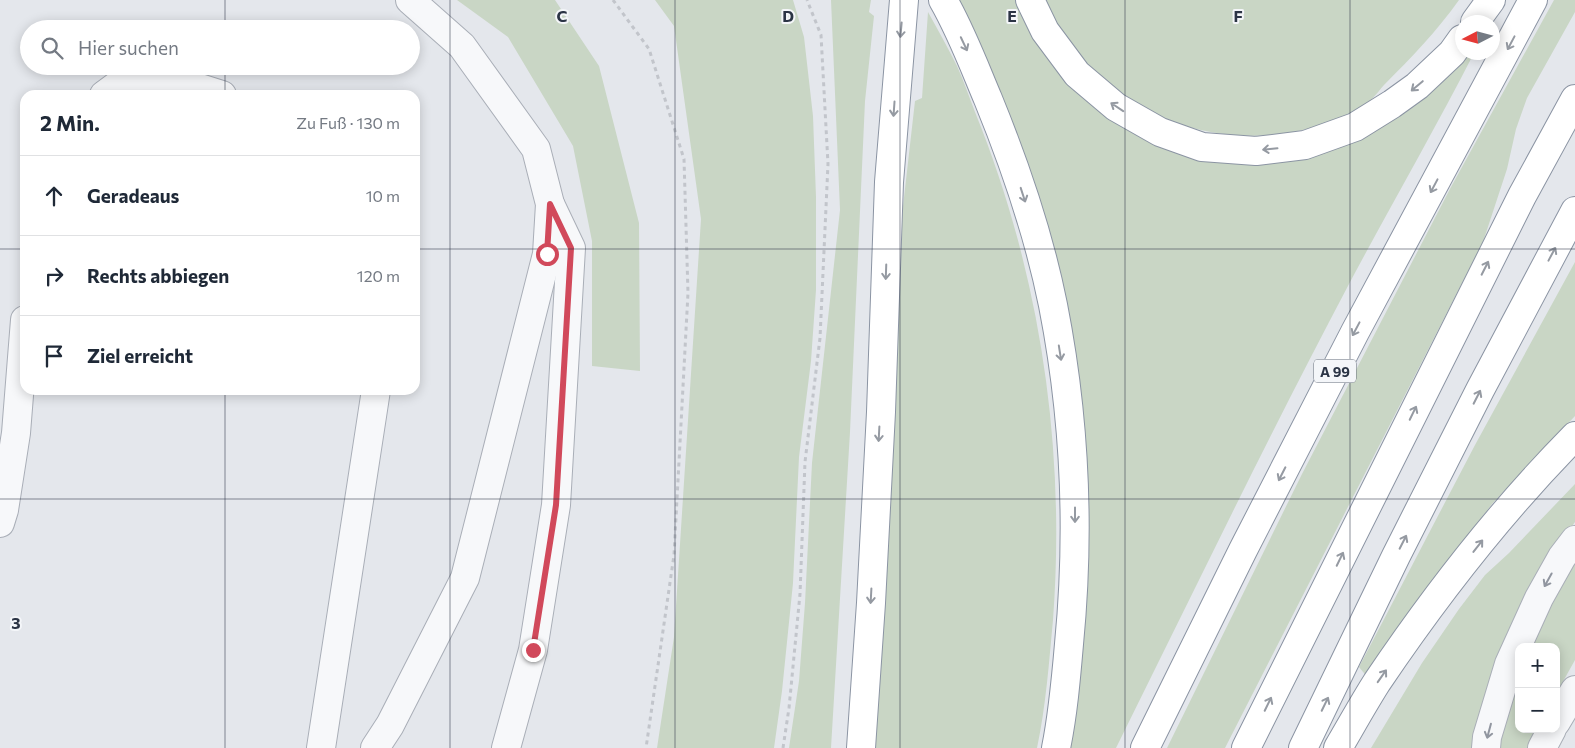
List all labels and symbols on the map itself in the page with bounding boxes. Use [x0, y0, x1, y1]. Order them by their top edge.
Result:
text: C [557, 6, 568, 25]
text: D [782, 6, 794, 25]
text: E [1007, 6, 1017, 25]
text: F [1233, 6, 1243, 25]
north arrow [1455, 15, 1500, 60]
one-way arrow [896, 22, 905, 38]
one-way arrow [1506, 35, 1515, 50]
one-way arrow [960, 36, 969, 51]
one-way arrow [1410, 80, 1423, 91]
one-way arrow [890, 101, 899, 117]
one-way arrow [1110, 102, 1124, 112]
one-way arrow [1262, 144, 1278, 154]
one-way arrow [1429, 179, 1439, 194]
one-way arrow [1019, 187, 1028, 202]
route start [536, 243, 559, 266]
one-way arrow [1547, 246, 1557, 261]
one-way arrow [1481, 261, 1490, 276]
one-way arrow [881, 263, 891, 279]
one-way arrow [1351, 321, 1360, 336]
one-way arrow [1056, 345, 1066, 361]
road number: A 99 [1314, 360, 1356, 382]
one-way arrow [1473, 390, 1482, 405]
one-way arrow [1408, 406, 1418, 421]
one-way arrow [875, 426, 884, 442]
one-way arrow [1277, 466, 1286, 481]
one-way arrow [1070, 506, 1080, 523]
one-way arrow [1398, 535, 1408, 550]
one-way arrow [1473, 540, 1484, 553]
one-way arrow [1336, 552, 1345, 567]
one-way arrow [1543, 573, 1553, 587]
one-way arrow [867, 588, 876, 604]
text: 3 [11, 613, 21, 632]
route end [522, 639, 545, 662]
one-way arrow [1377, 670, 1387, 684]
one-way arrow [1263, 697, 1273, 712]
one-way arrow [1321, 697, 1330, 712]
one-way arrow [1484, 723, 1494, 739]

